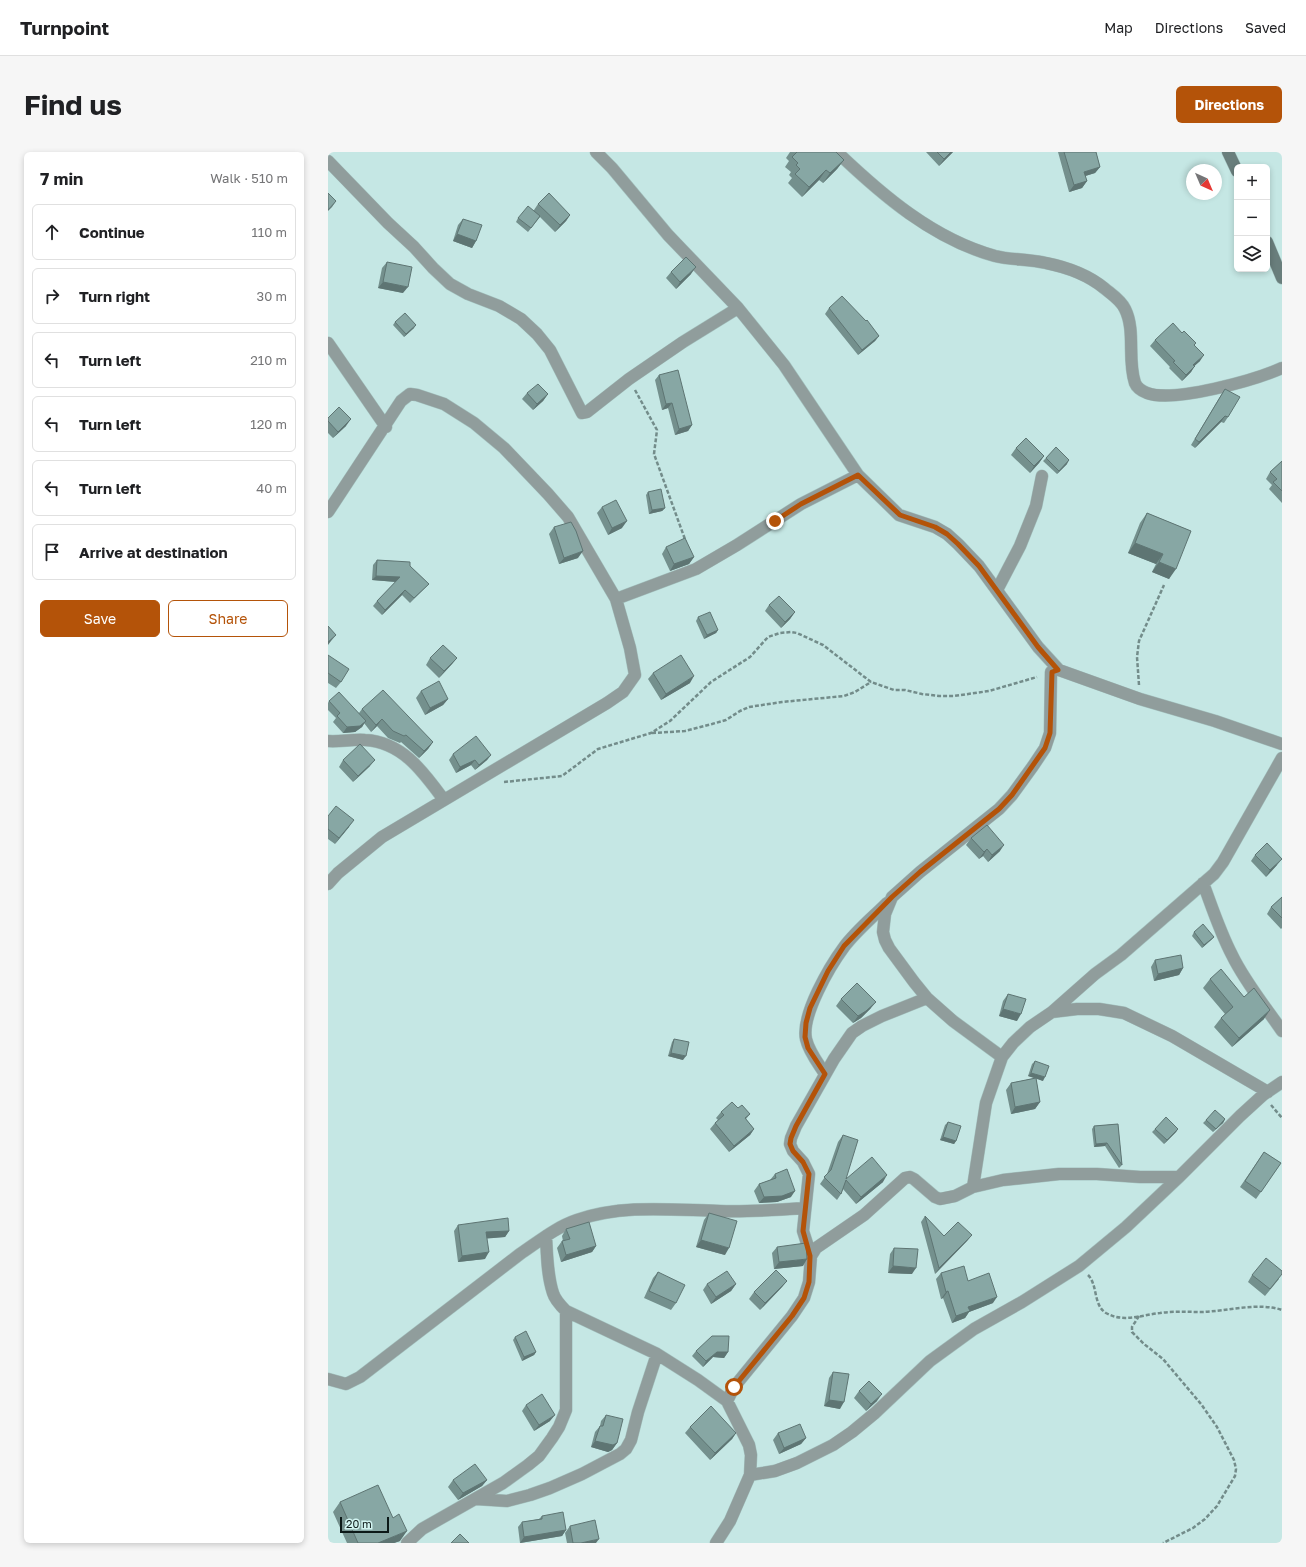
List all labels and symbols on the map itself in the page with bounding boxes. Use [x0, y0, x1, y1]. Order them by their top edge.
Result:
north arrow [1186, 164, 1222, 200]
route end [766, 512, 784, 530]
route start [725, 1378, 743, 1396]
scale bar [340, 1515, 389, 1534]

